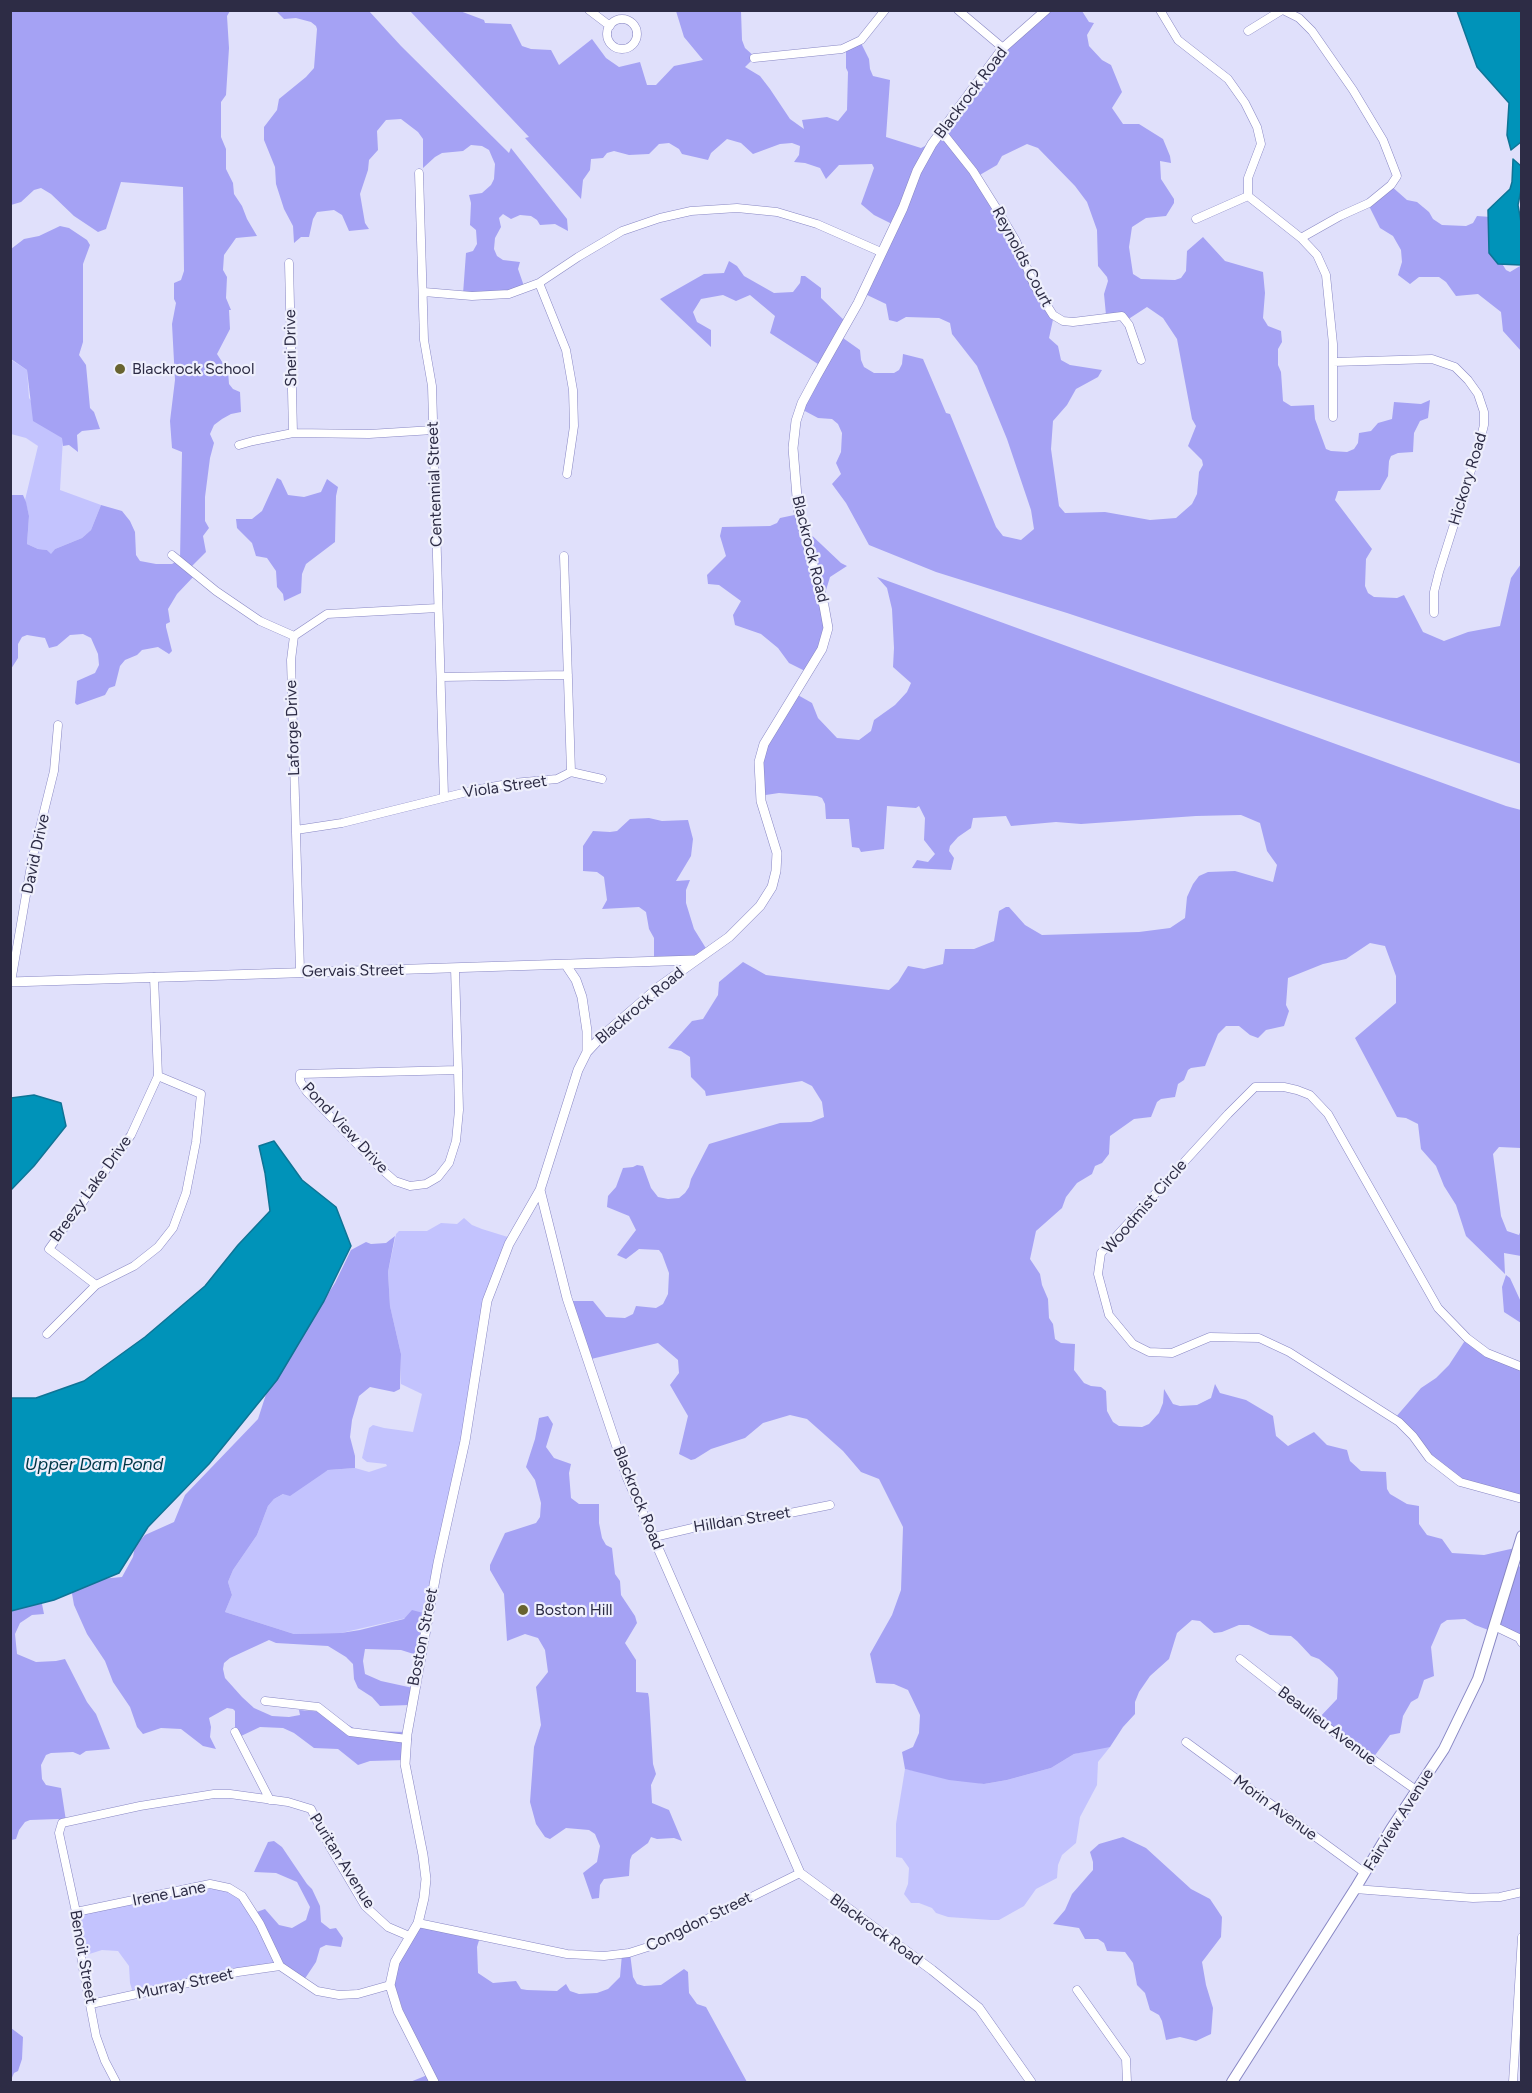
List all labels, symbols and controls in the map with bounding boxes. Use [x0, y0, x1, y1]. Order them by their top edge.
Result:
street label: Blackrock Road [930, 43, 1012, 143]
street label: Reynolds Court [988, 204, 1056, 310]
street label: Sheri Drive [281, 309, 301, 387]
place label: Blackrock School [132, 359, 254, 379]
marker: Blackrock School [113, 362, 127, 376]
street label: Centennial Street [423, 421, 447, 547]
street label: Hickory Road [1445, 430, 1491, 528]
street label: Blackrock Road [787, 493, 833, 605]
street label: Laforge Drive [282, 680, 304, 776]
street label: Viola Street [462, 772, 548, 802]
street label: David Drive [18, 812, 54, 896]
street label: Gervais Street [302, 961, 404, 981]
street label: Blackrock Road [592, 963, 688, 1049]
street label: Pond View Drive [298, 1079, 392, 1177]
street label: Breezy Lake Drive [46, 1132, 136, 1246]
street label: Woodmist Circle [1099, 1156, 1191, 1258]
street label: Blackrock Road [609, 1444, 667, 1552]
water label: Upper Dam Pond [25, 1454, 163, 1476]
street label: Hilldan Street [692, 1503, 792, 1537]
street label: Boston Street [404, 1586, 442, 1688]
place label: Boston Hill [535, 1600, 612, 1620]
marker: Boston Hill [516, 1603, 530, 1617]
street label: Beaulieu Avenue [1274, 1683, 1380, 1769]
street label: Fairview Avenue [1360, 1765, 1438, 1875]
street label: Morin Avenue [1229, 1771, 1321, 1845]
street label: Puritan Avenue [305, 1810, 379, 1912]
street label: Irene Lane [131, 1877, 207, 1911]
street label: Congdon Street [643, 1888, 755, 1956]
street label: Blackrock Road [826, 1890, 926, 1970]
street label: Benoit Street [65, 1908, 101, 2006]
street label: Murray Street [135, 1964, 235, 2004]

